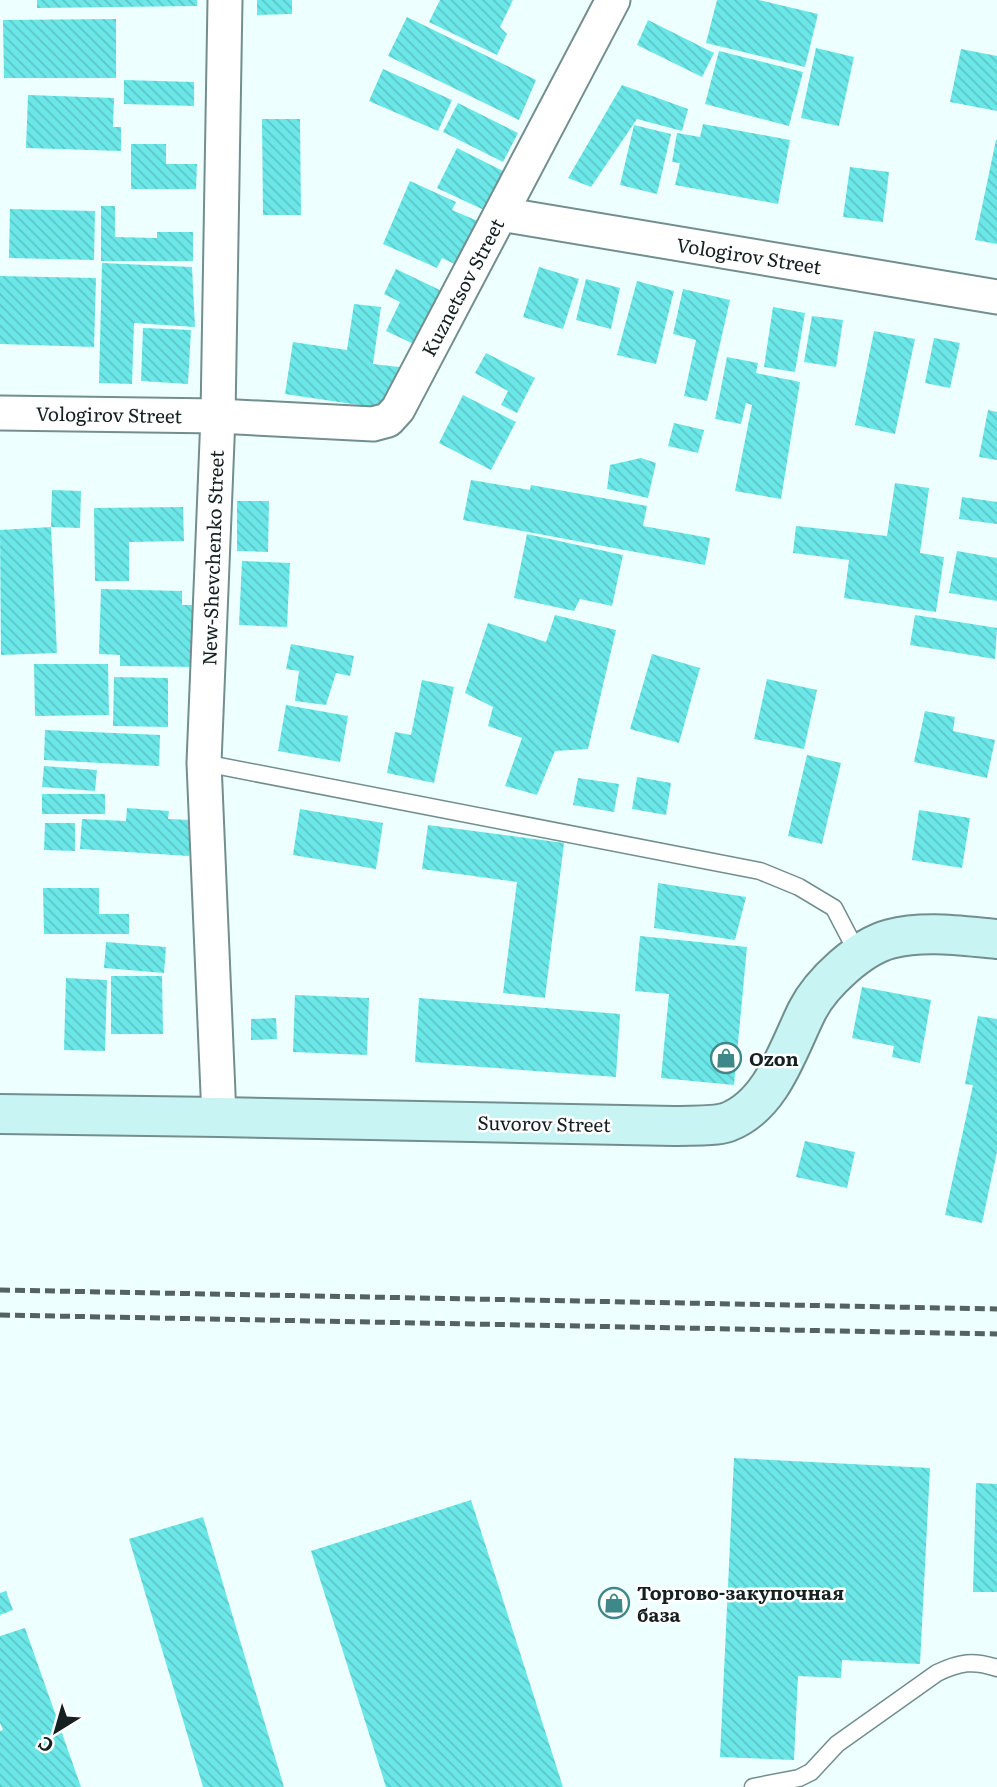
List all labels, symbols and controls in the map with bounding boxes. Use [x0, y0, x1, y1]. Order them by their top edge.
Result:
street label: Kuznetsov Street [414, 213, 510, 361]
street label: Vologirov Street [675, 230, 824, 280]
street label: Vologirov Street [36, 399, 183, 429]
street label: New-Shevchenko Street [194, 449, 230, 666]
shop icon: Ozon [709, 1041, 743, 1075]
place label: Ozon [749, 1044, 799, 1072]
street label: Suvorov Street [477, 1108, 611, 1138]
place label: Торгово-закупочная база [637, 1578, 844, 1628]
shop icon: Торгово-закупочная база [597, 1586, 631, 1620]
north arrow [21, 1696, 91, 1766]
text: С [31, 1730, 59, 1761]

